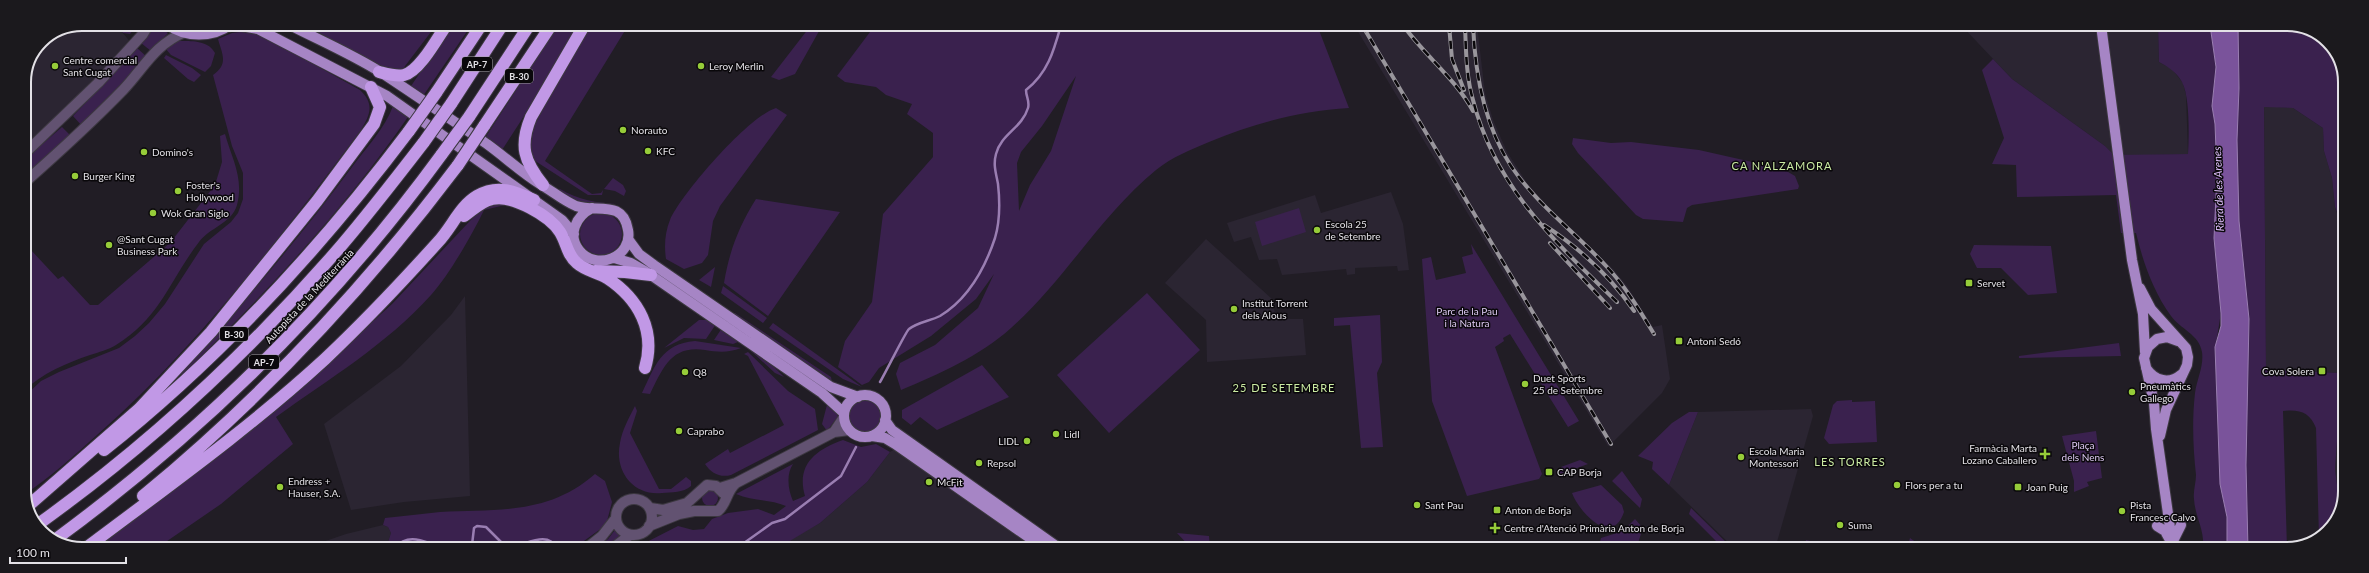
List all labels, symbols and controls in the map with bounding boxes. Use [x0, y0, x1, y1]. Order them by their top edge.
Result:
place label: Centre comercial Sant Cugat [63, 54, 137, 78]
road number: AP-7 [462, 57, 492, 71]
place label: Leroy Merlin [709, 60, 764, 72]
marker: Centre comercial Sant Cugat [50, 61, 60, 71]
marker: Leroy Merlin [696, 61, 706, 71]
road number: B-30 [505, 69, 533, 83]
place label: Norauto [631, 124, 668, 136]
marker: Norauto [618, 125, 628, 135]
place label: KFC [656, 145, 675, 157]
place label: Domino's [152, 146, 193, 158]
marker: KFC [643, 146, 653, 156]
water label: Riera de les Arenes [2210, 146, 2226, 232]
marker: Domino's [139, 147, 149, 157]
district label: CA N'ALZAMORA [1732, 159, 1832, 172]
place label: Burger King [83, 170, 135, 182]
marker: Burger King [70, 171, 80, 181]
place label: Foster's Hollywood [186, 179, 234, 203]
marker: Foster's Hollywood [173, 186, 183, 196]
place label: Wok Gran Siglo [161, 207, 229, 219]
marker: Wok Gran Siglo [148, 208, 158, 218]
place label: Escola 25 de Setembre [1325, 218, 1380, 242]
marker: Escola 25 de Setembre [1312, 225, 1322, 235]
place label: @Sant Cugat Business Park [117, 233, 178, 257]
marker: @Sant Cugat Business Park [104, 240, 114, 250]
street label: Autopista de la Mediterrània [262, 246, 356, 346]
place label: Servet [1977, 277, 2006, 289]
marker: Servet [1964, 278, 1974, 288]
place label: Institut Torrent dels Alous [1242, 297, 1308, 321]
marker: Institut Torrent dels Alous [1229, 304, 1239, 314]
park label: Parc de la Pau i la Natura [1436, 305, 1498, 329]
road number: B-30 [220, 327, 248, 341]
place label: Antoni Sedó [1687, 335, 1741, 347]
marker: Antoni Sedó [1674, 336, 1684, 346]
road number: AP-7 [249, 355, 279, 369]
place label: Cova Solera [2262, 365, 2314, 377]
place label: Q8 [693, 366, 707, 378]
marker: Cova Solera [2317, 366, 2327, 376]
marker: Q8 [680, 367, 690, 377]
place label: Duet Sports 25 de Setembre [1533, 372, 1603, 396]
marker: Duet Sports 25 de Setembre [1520, 379, 1530, 389]
place label: Pneumàtics Gallego [2140, 380, 2191, 404]
district label: 25 DE SETEMBRE [1233, 381, 1335, 394]
marker: Pneumàtics Gallego [2127, 387, 2137, 397]
place label: Caprabo [687, 425, 724, 437]
marker: Caprabo [674, 426, 684, 436]
place label: Lidl [1064, 428, 1080, 440]
marker: Lidl [1051, 429, 1061, 439]
place label: LIDL [998, 435, 1019, 447]
marker: LIDL [1022, 436, 1032, 446]
park label: Plaça dels Nens [2062, 439, 2104, 463]
place label: Farmàcia Marta Lozano Caballero [1962, 442, 2037, 466]
place label: Escola Maria Montessori [1749, 445, 1804, 469]
marker: Farmàcia Marta Lozano Caballero [2040, 449, 2050, 459]
marker: Escola Maria Montessori [1736, 452, 1746, 462]
district label: LES TORRES [1814, 455, 1886, 468]
place label: Repsol [987, 457, 1016, 469]
marker: Repsol [974, 458, 984, 468]
place label: CAP Borja [1557, 466, 1602, 478]
marker: CAP Borja [1544, 467, 1554, 477]
place label: Endress + Hauser, S.A. [288, 475, 341, 499]
place label: McFit [937, 476, 963, 488]
marker: McFit [924, 477, 934, 487]
place label: Flors per a tu [1905, 479, 1963, 491]
marker: Flors per a tu [1892, 480, 1902, 490]
place label: Joan Puig [2026, 481, 2068, 493]
marker: Endress + Hauser, S.A. [275, 482, 285, 492]
marker: Joan Puig [2013, 482, 2023, 492]
place label: Sant Pau [1425, 499, 1463, 511]
place label: Pista Francesc Calvo [2130, 499, 2196, 523]
marker: Sant Pau [1412, 500, 1422, 510]
place label: Anton de Borja [1505, 504, 1571, 516]
marker: Anton de Borja [1492, 505, 1502, 515]
marker: Pista Francesc Calvo [2117, 506, 2127, 516]
place label: Suma [1848, 519, 1872, 531]
marker: Suma [1835, 520, 1845, 530]
marker: Centre d'Atenció Primària Anton de Borja [1489, 522, 1501, 534]
place label: Centre d'Atenció Primària Anton de Borja [1504, 522, 1684, 534]
scale bar [10, 539, 126, 565]
text: 100 m [16, 545, 50, 560]

